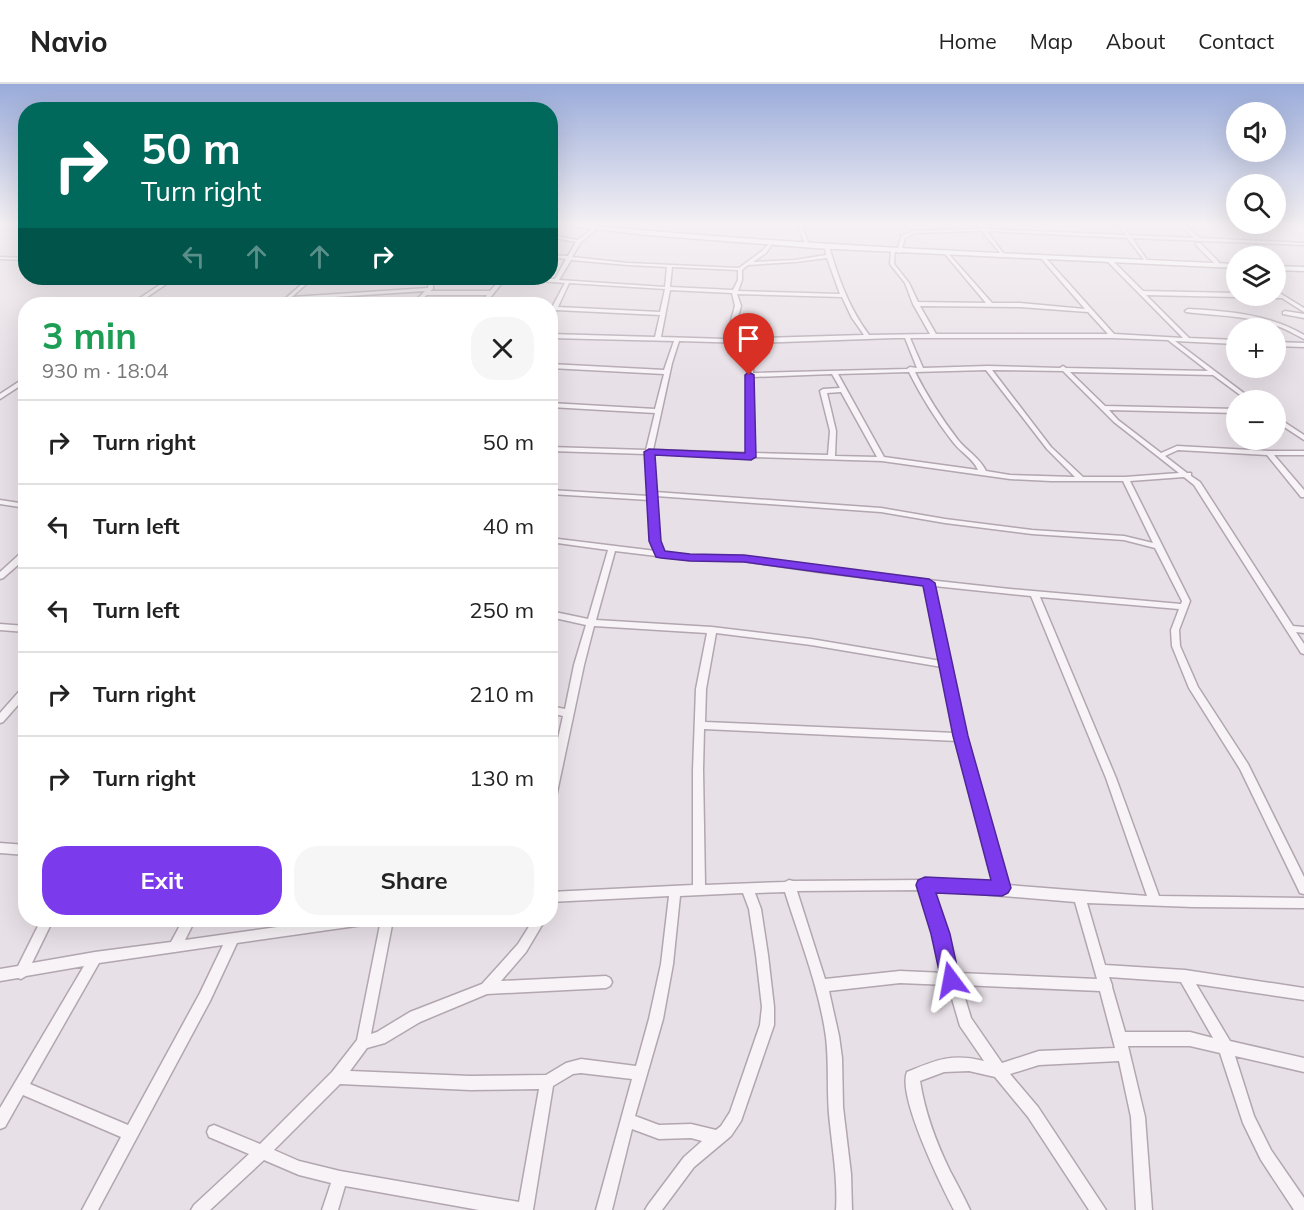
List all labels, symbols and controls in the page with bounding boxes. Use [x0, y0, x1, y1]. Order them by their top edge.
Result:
text: Navio [30, 24, 107, 59]
text: Home [939, 28, 997, 54]
text: Map [1030, 28, 1073, 54]
text: About [1106, 28, 1165, 54]
text: Contact [1198, 28, 1274, 54]
map controls [1226, 102, 1286, 450]
button: sound [1226, 102, 1286, 162]
text: 50 m [141, 122, 241, 175]
icon: right [42, 126, 120, 204]
text: Turn right [141, 174, 261, 208]
button: search [1226, 174, 1286, 234]
icon: left [177, 240, 210, 273]
icon: ahead [240, 240, 273, 273]
icon: ahead [303, 240, 336, 273]
icon: right [366, 240, 399, 273]
button: layers [1226, 246, 1286, 306]
text: 3 min [42, 313, 137, 358]
pin [723, 313, 774, 375]
button: close [471, 317, 534, 380]
button: + [1226, 318, 1286, 378]
icon: arrive [732, 322, 765, 355]
text: 930 m · 18:04 [42, 358, 168, 383]
button: − [1226, 390, 1286, 450]
icon: right [42, 426, 75, 459]
text: Turn right [93, 428, 196, 456]
text: 50 m [483, 428, 534, 456]
icon: left [42, 510, 75, 543]
text: Turn left [93, 512, 180, 540]
text: 40 m [483, 512, 534, 540]
icon: left [42, 594, 75, 627]
text: Turn left [93, 596, 180, 624]
text: 250 m [469, 596, 534, 624]
icon: right [42, 678, 75, 711]
text: Turn right [93, 680, 196, 708]
text: 210 m [469, 680, 534, 708]
icon: right [42, 762, 75, 795]
text: Turn right [93, 764, 196, 792]
text: 130 m [469, 764, 534, 792]
button: Exit [42, 846, 282, 915]
button: Share [294, 846, 534, 915]
position arrow [919, 948, 983, 1012]

